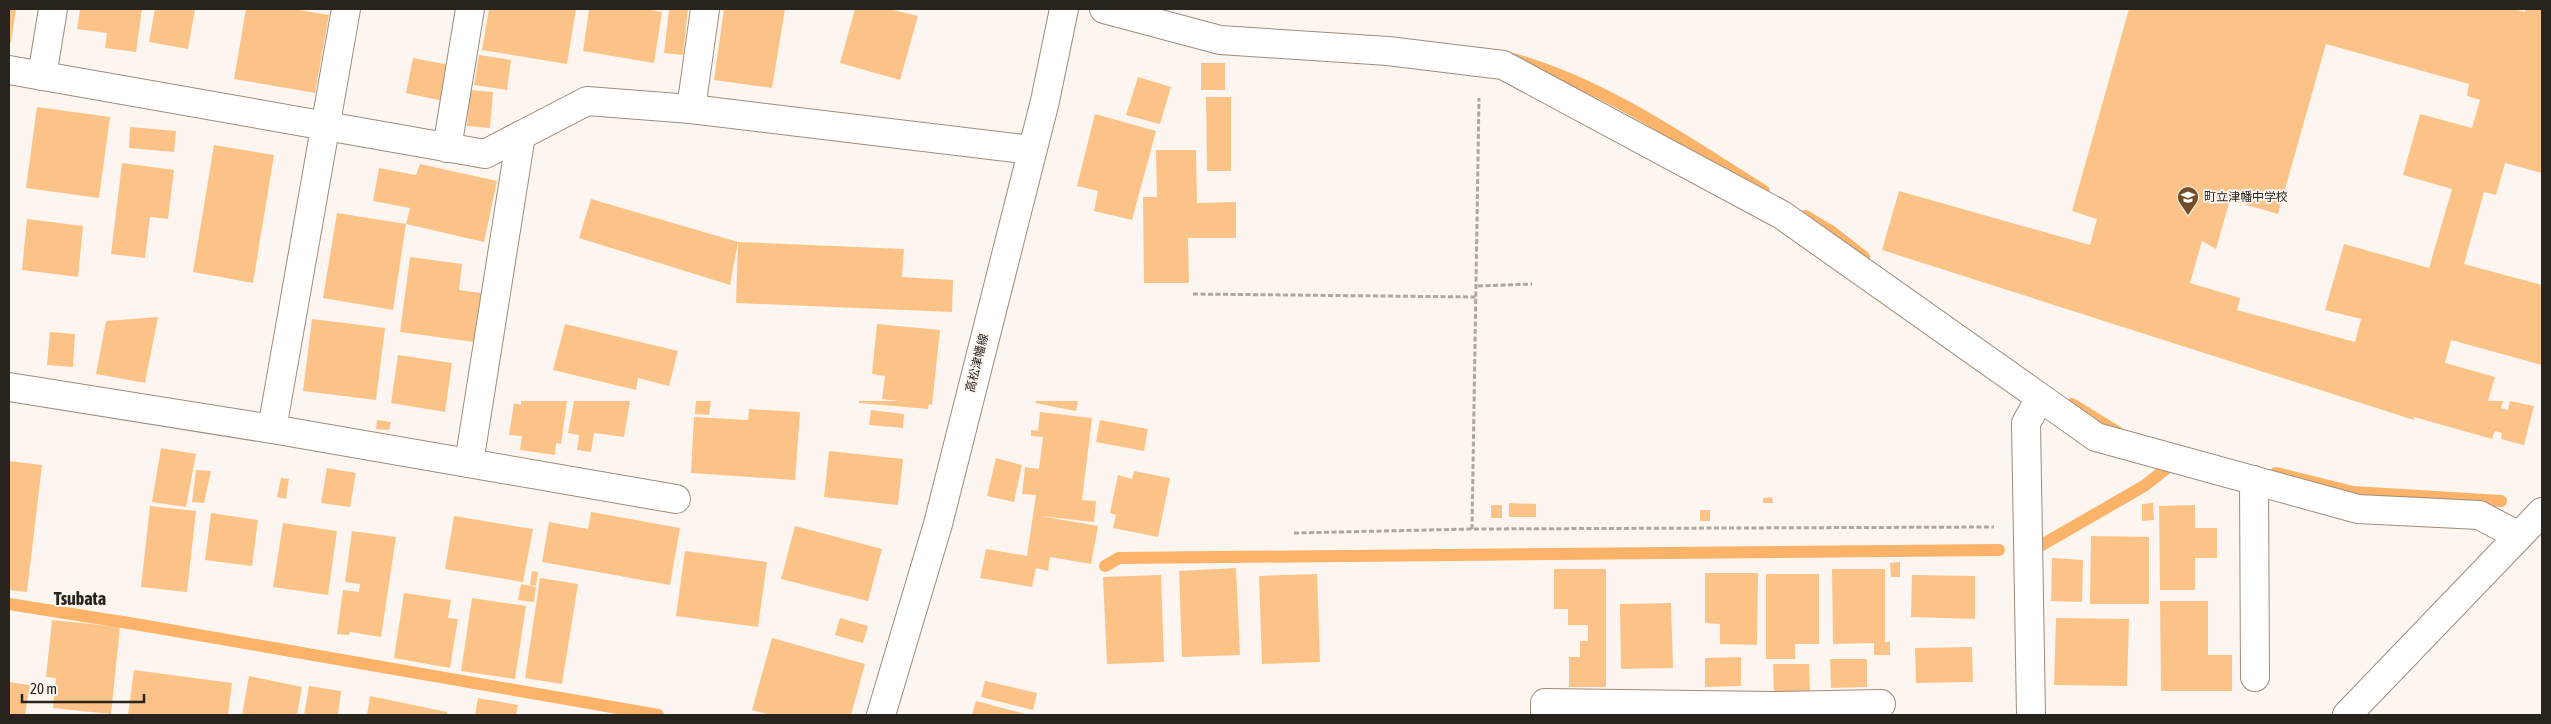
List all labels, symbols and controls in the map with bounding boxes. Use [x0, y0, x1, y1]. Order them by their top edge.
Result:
school or university icon: 町立津幡中学校 [2176, 185, 2200, 216]
place label: 町立津幡中学校 [2204, 190, 2288, 204]
street label: 高松津幡線 [963, 332, 991, 394]
district label: Tsubata [54, 588, 106, 609]
scale bar [22, 672, 145, 704]
text: 20 m [30, 680, 57, 697]

